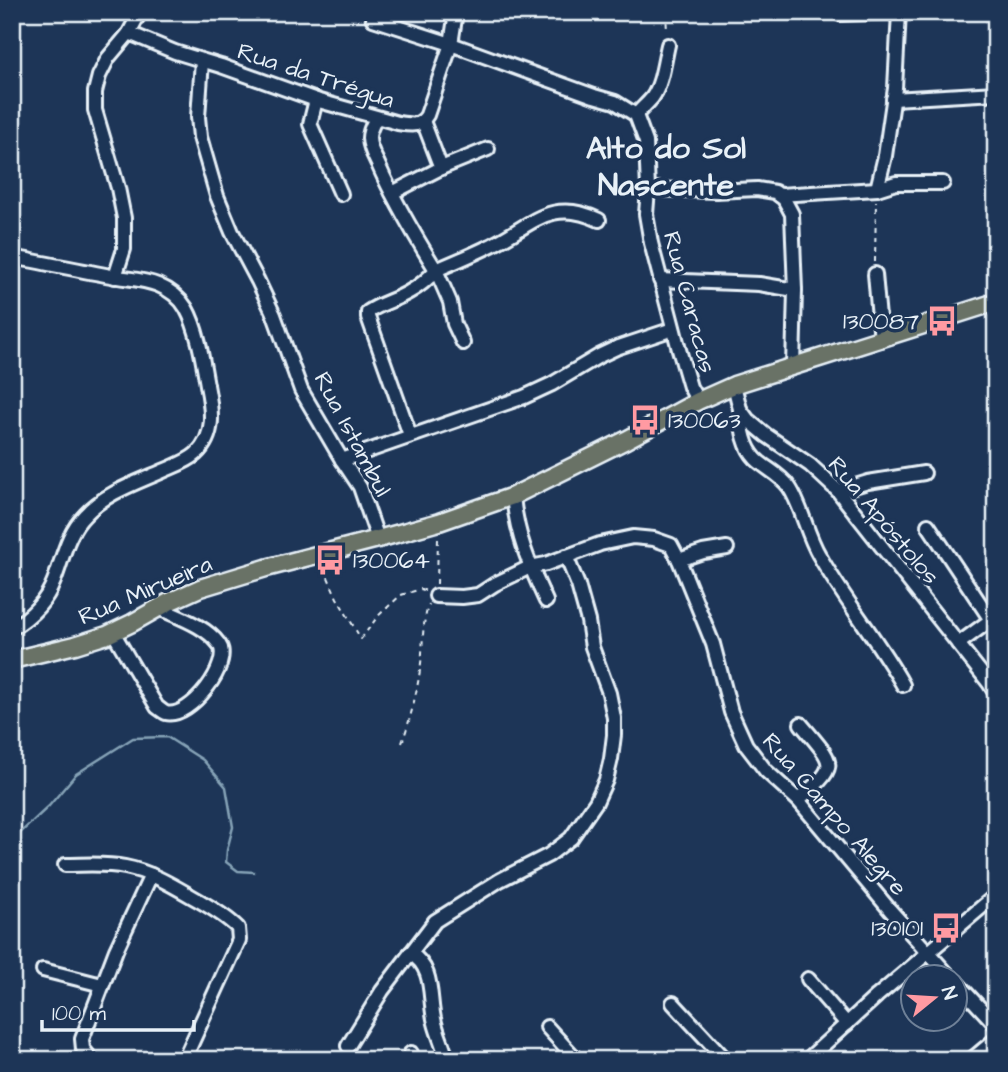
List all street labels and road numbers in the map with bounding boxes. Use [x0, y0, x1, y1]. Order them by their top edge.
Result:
street label: Rua da Trégua [233, 35, 399, 118]
street label: Rua Caracas [654, 228, 724, 377]
street label: Rua Istambul [305, 366, 399, 503]
street label: Rua Apóstolos [819, 449, 947, 592]
street label: Rua Mirueira [73, 548, 217, 634]
street label: Rua Campo Alegre [753, 726, 915, 904]

